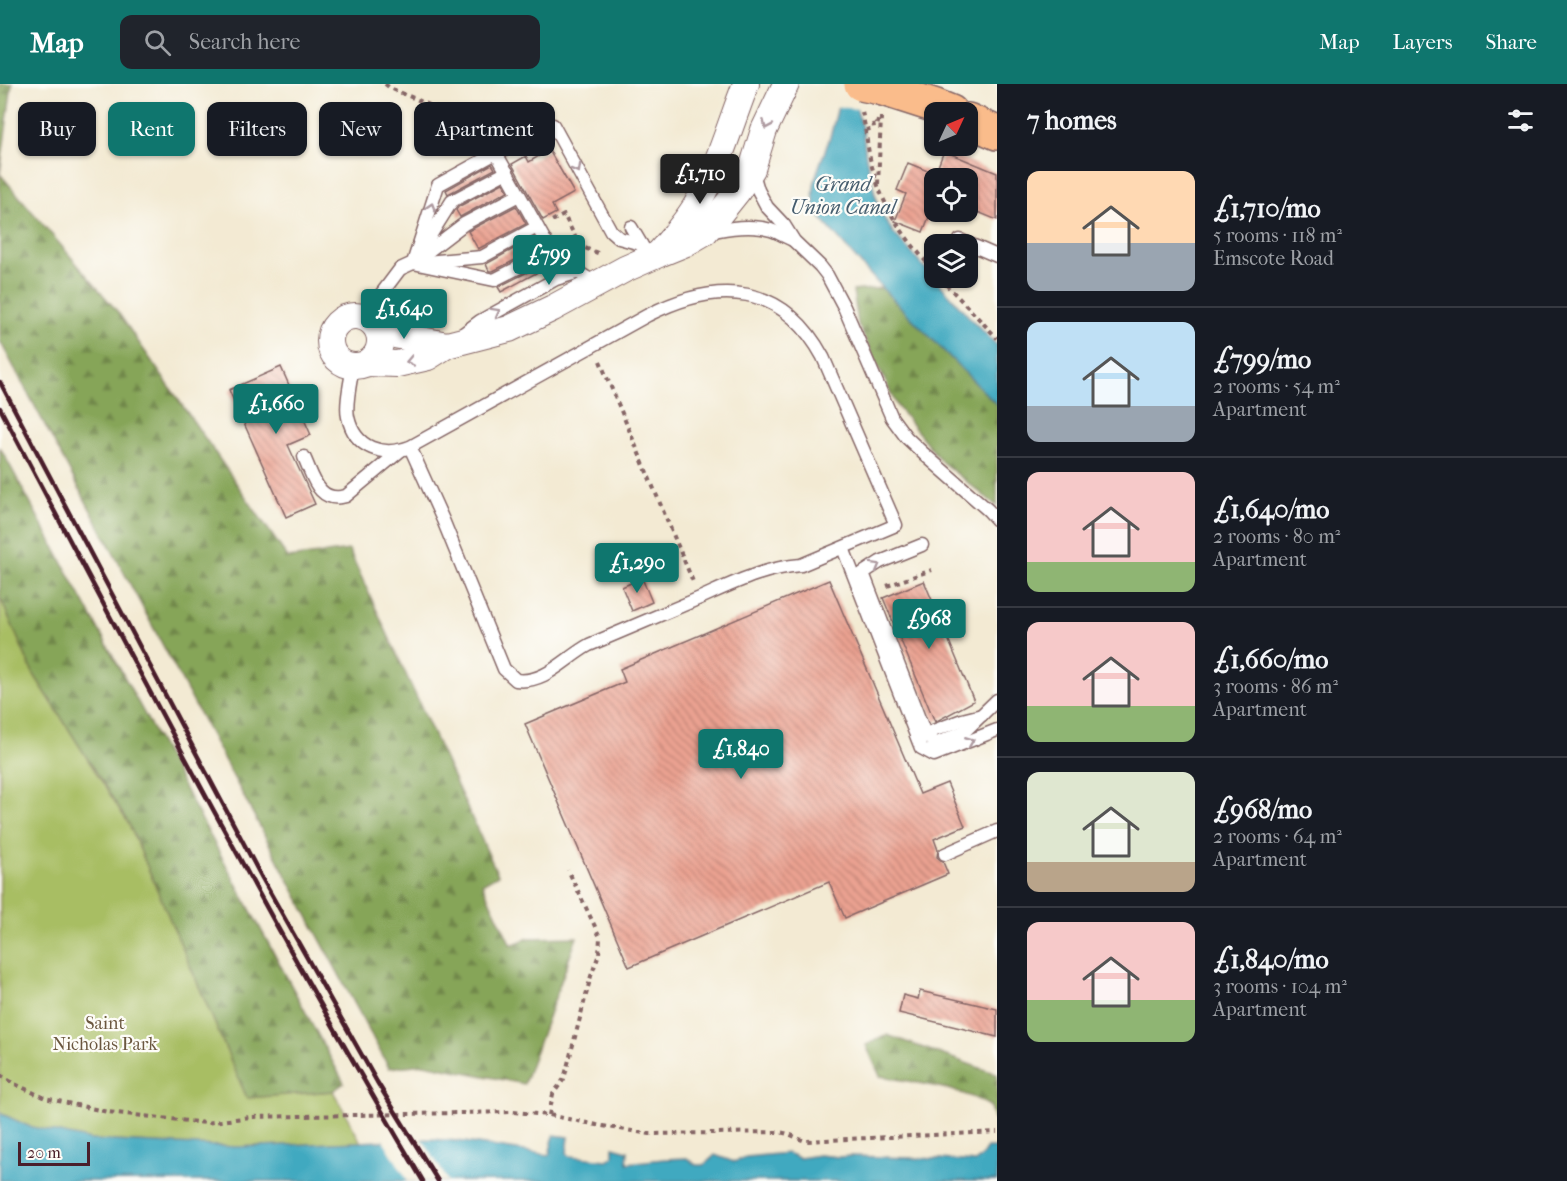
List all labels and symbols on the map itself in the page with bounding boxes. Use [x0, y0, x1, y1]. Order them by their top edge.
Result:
north arrow [924, 102, 978, 156]
one-way arrow [762, 119, 774, 130]
pin: £1,710 [651, 154, 749, 205]
one-way arrow [570, 163, 581, 173]
water label: Grand Union Canal [790, 173, 898, 219]
one-way arrow [423, 202, 436, 213]
pin: £799 [513, 235, 585, 286]
pin: £1,640 [355, 289, 453, 340]
one-way arrow [489, 308, 500, 320]
one-way arrow [405, 354, 415, 367]
pin: £1,660 [227, 384, 325, 435]
pin: £1,290 [588, 543, 686, 594]
one-way arrow [870, 561, 880, 573]
pin: £968 [893, 599, 965, 650]
pin: £1,840 [692, 729, 790, 780]
one-way arrow [964, 736, 975, 748]
park label: Saint Nicholas Park [52, 1013, 158, 1055]
scale bar [18, 1139, 90, 1166]

